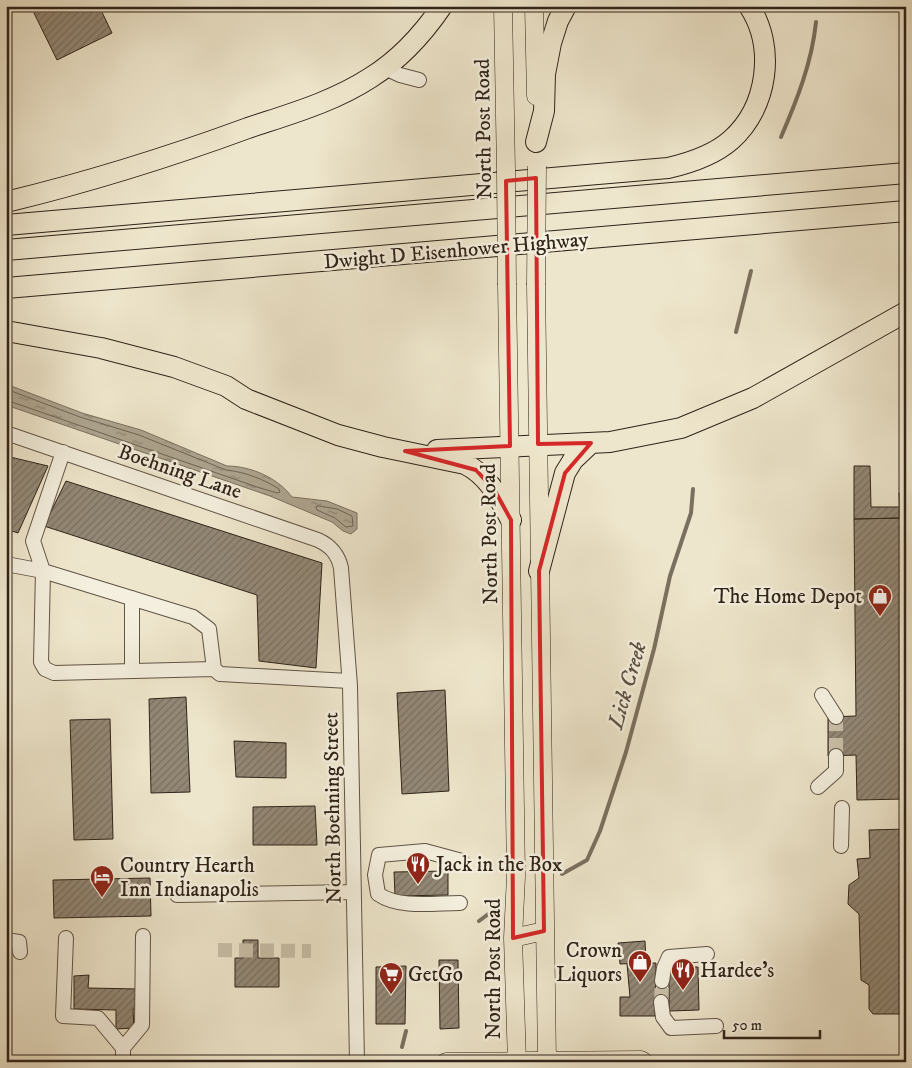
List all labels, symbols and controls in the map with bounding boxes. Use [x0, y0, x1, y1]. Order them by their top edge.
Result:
street label: North Post Road [470, 58, 498, 200]
street label: Dwight D Eisenhower Highway [323, 226, 591, 276]
street label: Boehning Lane [114, 439, 245, 505]
street label: North Post Road [476, 463, 504, 605]
shop icon: The Home Depot [867, 583, 893, 617]
place label: The Home Depot [714, 584, 862, 610]
water label: Lick Creek [602, 638, 653, 734]
street label: North Boehning Street [318, 712, 348, 904]
restaurant icon: Jack in the Box [405, 851, 431, 885]
place label: Jack in the Box [434, 852, 562, 878]
place label: Country Hearth Inn Indianapolis [120, 853, 259, 903]
hotel icon: Country Hearth Inn Indianapolis [89, 864, 115, 898]
street label: North Post Road [481, 898, 507, 1039]
place label: Crown Liquors [556, 938, 622, 988]
shop icon: Crown Liquors [627, 949, 653, 983]
restaurant icon: Hardee's [670, 957, 696, 991]
place label: Hardee's [700, 958, 774, 984]
supermarket icon: GetGo [378, 961, 404, 995]
place label: GetGo [408, 962, 463, 988]
scale bar [724, 1008, 821, 1040]
text: 50 m [732, 1016, 762, 1035]

